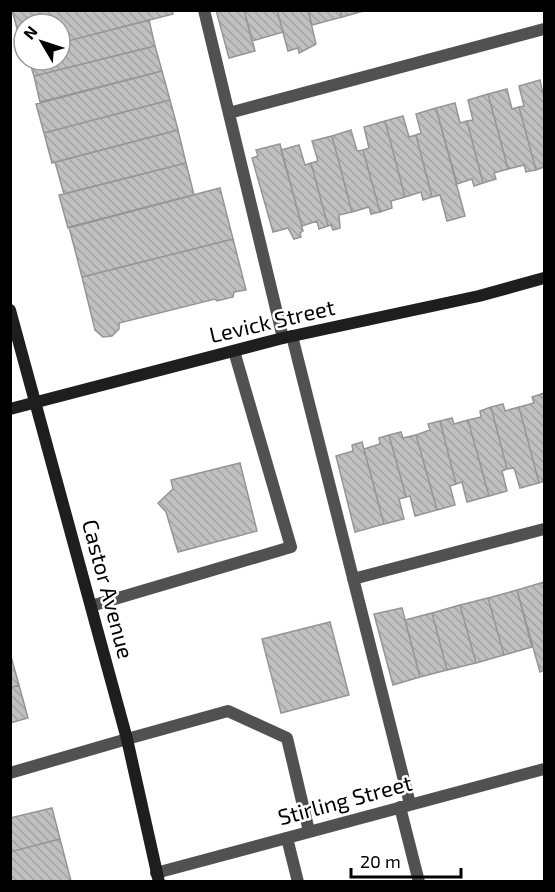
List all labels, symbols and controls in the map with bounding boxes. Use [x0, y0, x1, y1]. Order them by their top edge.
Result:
north arrow [12, 12, 72, 72]
text: N [19, 22, 41, 43]
street label: Levick Street [207, 293, 337, 347]
street label: Castor Avenue [78, 516, 140, 661]
street label: Stirling Street [275, 769, 415, 829]
scale bar [351, 841, 460, 879]
text: 20 m [360, 850, 401, 872]

